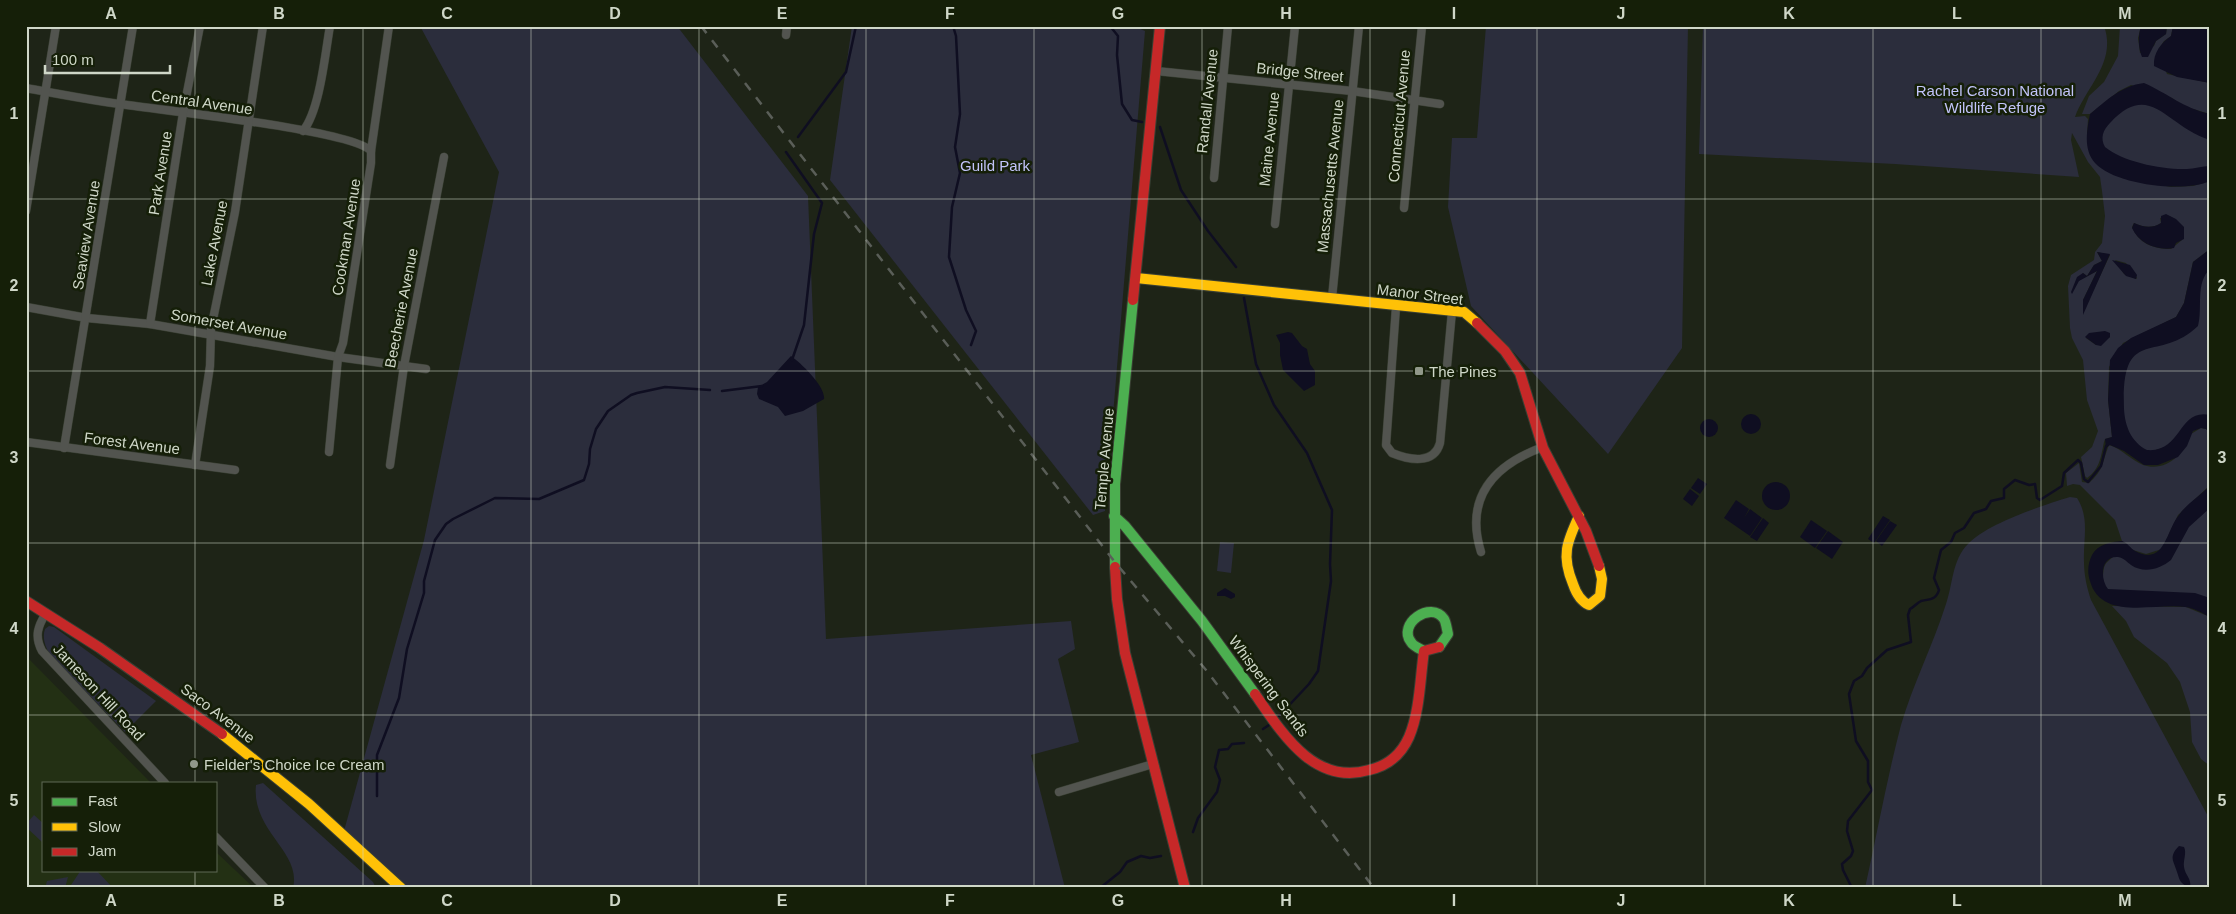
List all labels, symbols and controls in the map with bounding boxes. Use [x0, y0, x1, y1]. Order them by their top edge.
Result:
text: A [105, 5, 117, 22]
text: B [273, 5, 285, 22]
text: C [441, 5, 453, 22]
text: D [609, 5, 621, 22]
text: E [777, 5, 788, 22]
text: F [945, 5, 955, 22]
text: G [1112, 5, 1124, 22]
text: H [1280, 5, 1292, 22]
text: I [1452, 5, 1456, 22]
text: J [1617, 5, 1625, 22]
text: K [1783, 5, 1795, 22]
text: L [1952, 5, 1962, 22]
text: M [2118, 5, 2132, 22]
scale bar [45, 42, 170, 74]
street label: Randall Avenue [1193, 48, 1221, 154]
street label: Connecticut Avenue [1385, 49, 1413, 183]
text: 100 m [52, 51, 94, 68]
street label: Bridge Street [1256, 59, 1345, 85]
park label: Rachel Carson National Wildlife Refuge [1916, 82, 2074, 116]
street label: Central Avenue [150, 86, 254, 118]
street label: Maine Avenue [1256, 91, 1282, 187]
street label: Massachusetts Avenue [1313, 99, 1347, 253]
text: 1 [10, 105, 19, 122]
text: 1 [2218, 105, 2227, 122]
street label: Park Avenue [145, 130, 175, 216]
park label: Guild Park [960, 157, 1031, 174]
street label: Cookman Avenue [328, 177, 364, 297]
street label: Seaview Avenue [69, 179, 103, 291]
street label: Lake Avenue [197, 199, 231, 287]
street label: Beecherie Avenue [381, 247, 421, 369]
text: 2 [10, 277, 19, 294]
text: 2 [2218, 277, 2227, 294]
street label: Manor Street [1376, 280, 1465, 308]
street label: Somerset Avenue [169, 305, 289, 343]
place label: The Pines [1429, 363, 1497, 380]
marker: The Pines [1413, 365, 1425, 377]
street label: Temple Avenue [1091, 407, 1117, 511]
street label: Forest Avenue [83, 429, 181, 457]
text: 3 [10, 449, 19, 466]
text: 3 [2218, 449, 2227, 466]
text: 4 [10, 620, 19, 637]
text: 4 [2218, 620, 2227, 637]
street label: Whispering Sands [1226, 632, 1312, 740]
street label: Jameson Hill Road [50, 640, 148, 744]
street label: Saco Avenue [178, 680, 258, 746]
place label: Fielder's Choice Ice Cream [204, 756, 384, 773]
marker: Fielder's Choice Ice Cream [188, 758, 200, 770]
legend [42, 782, 218, 872]
text: 5 [10, 792, 19, 809]
text: Fast [88, 792, 118, 809]
text: 5 [2218, 792, 2227, 809]
text: Slow [88, 818, 121, 835]
text: Jam [88, 842, 116, 859]
text: A [105, 892, 117, 909]
text: B [273, 892, 285, 909]
text: C [441, 892, 453, 909]
text: D [609, 892, 621, 909]
text: E [777, 892, 788, 909]
text: F [945, 892, 955, 909]
text: G [1112, 892, 1124, 909]
text: H [1280, 892, 1292, 909]
text: I [1452, 892, 1456, 909]
text: J [1617, 892, 1625, 909]
text: K [1783, 892, 1795, 909]
text: L [1952, 892, 1962, 909]
text: M [2118, 892, 2132, 909]

